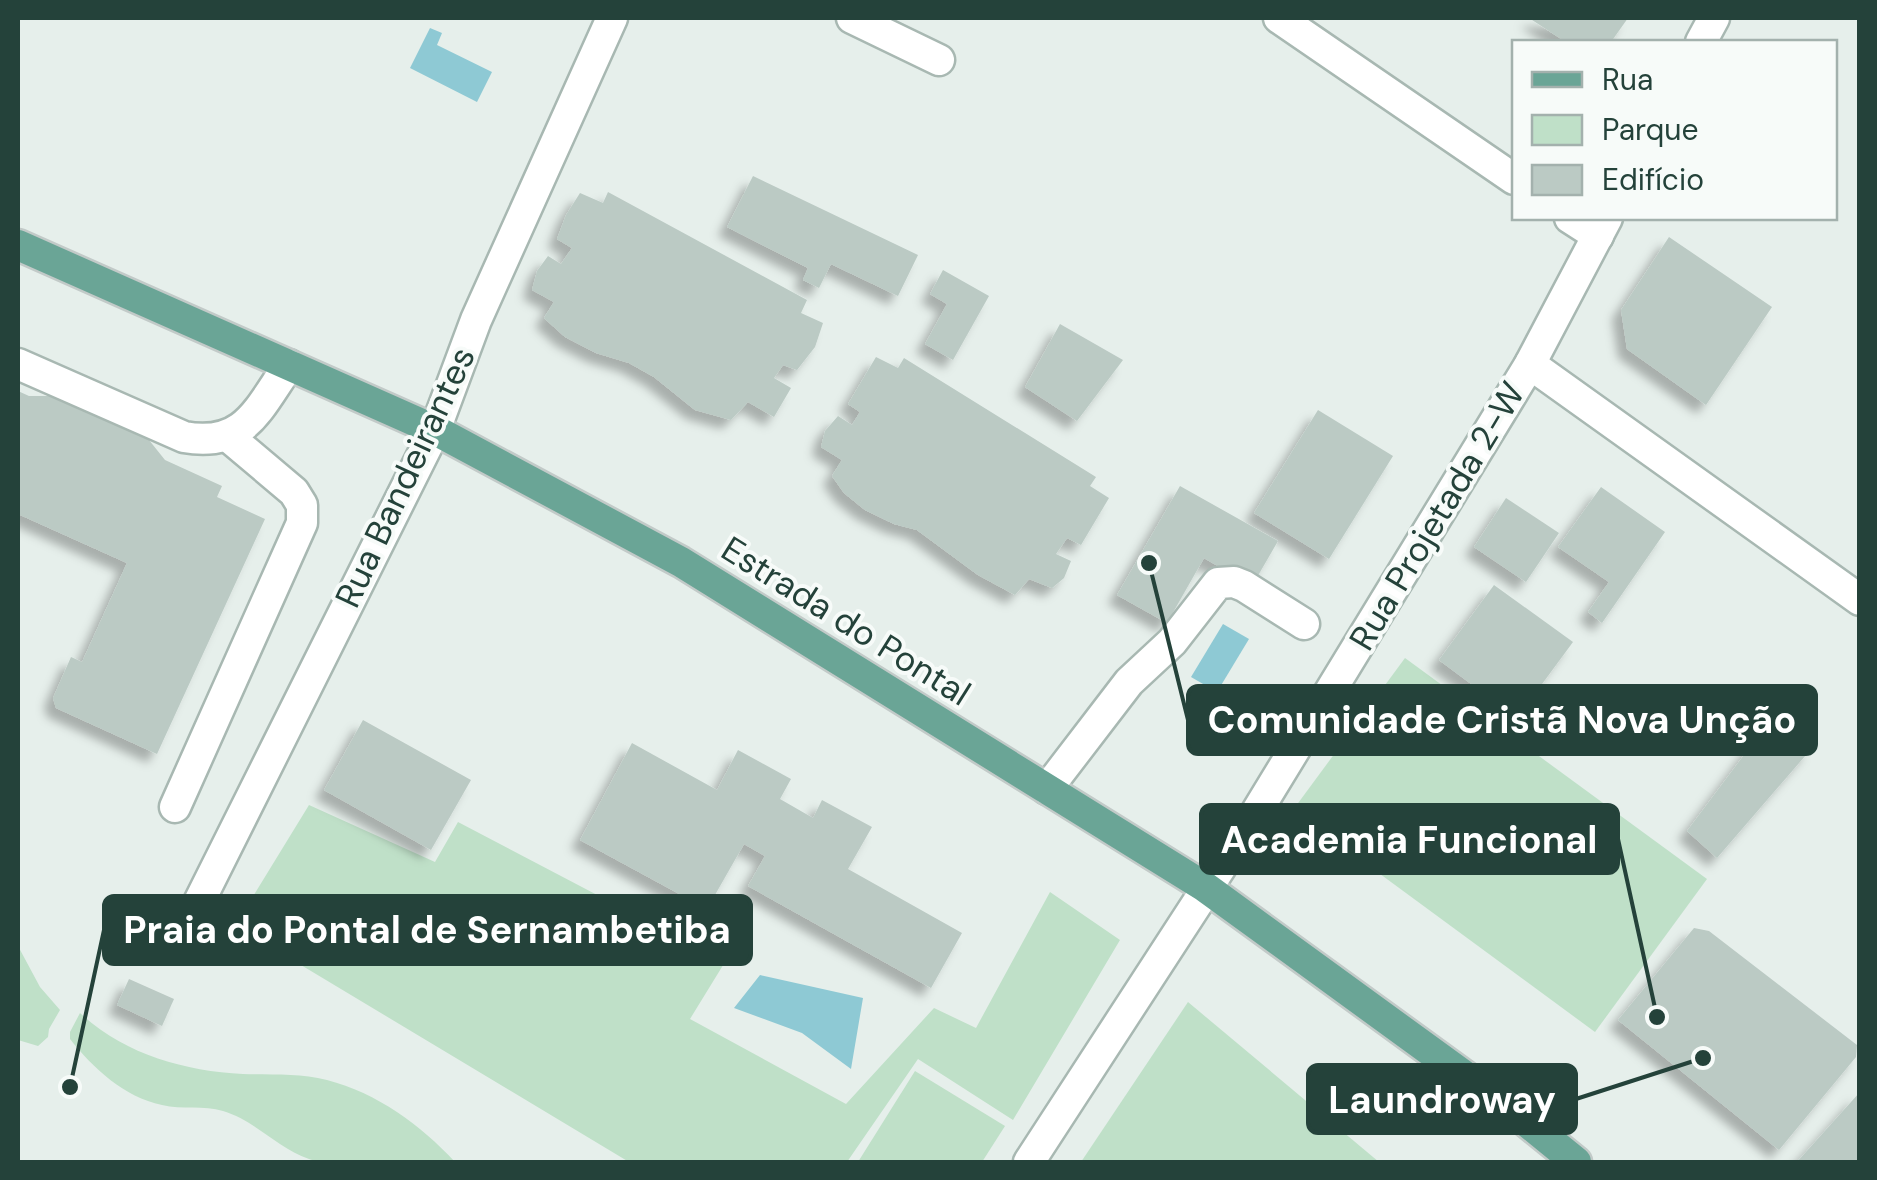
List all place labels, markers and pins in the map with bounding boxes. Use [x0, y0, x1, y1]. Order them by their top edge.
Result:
callout: Comunidade Cristã Nova Unção [1188, 686, 1816, 754]
callout: Academia Funcional [1201, 805, 1618, 873]
callout: Praia do Pontal de Sernambetiba [104, 896, 751, 964]
callout: Laundroway [1308, 1065, 1576, 1133]

